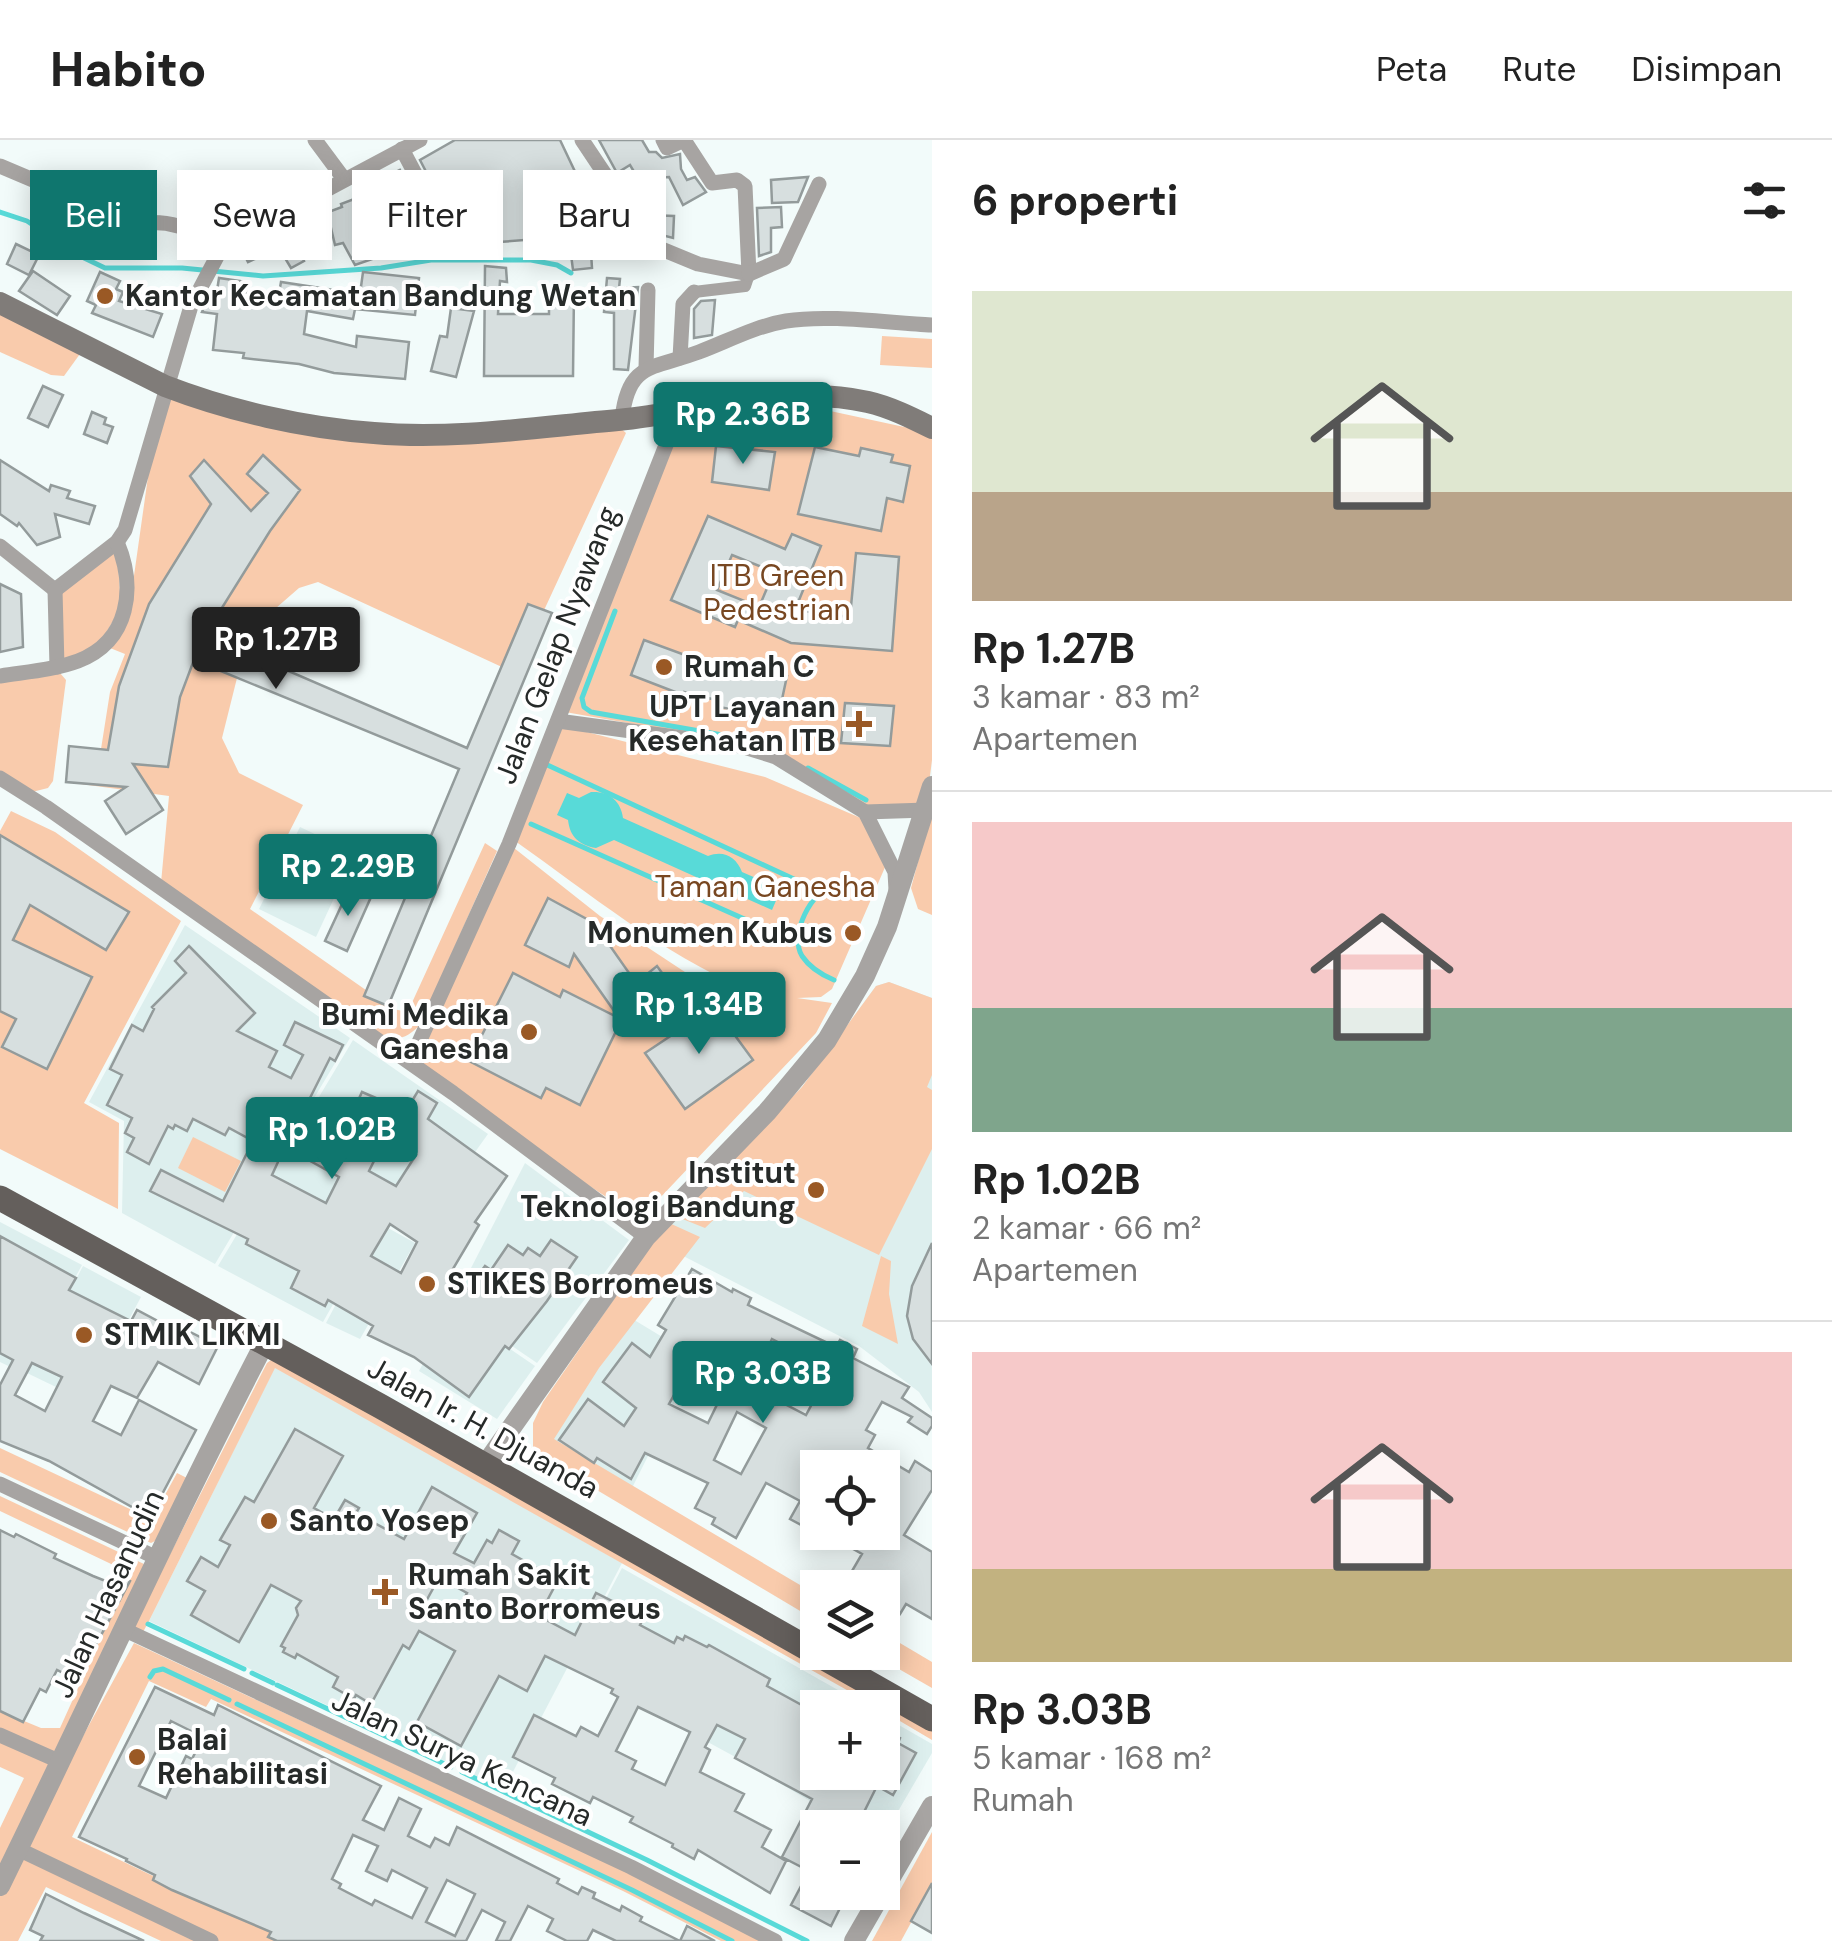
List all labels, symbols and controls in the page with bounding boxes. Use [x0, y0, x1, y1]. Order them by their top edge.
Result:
text: Habito [50, 38, 206, 101]
text: Peta [1376, 46, 1447, 92]
text: Rute [1502, 46, 1576, 92]
text: Disimpan [1631, 46, 1782, 92]
chip: Beli [30, 170, 157, 260]
chip: Sewa [177, 170, 332, 260]
chip: Filter [352, 170, 503, 260]
chip: Baru [523, 170, 666, 260]
text: 6 properti [972, 173, 1178, 228]
icon: filters [1737, 173, 1792, 228]
place label: Kantor Kecamatan Bandung Wetan [125, 276, 636, 315]
marker: Kantor Kecamatan Bandung Wetan [94, 285, 116, 307]
icon: home [1292, 356, 1472, 536]
pin: Rp 2.36B [640, 382, 846, 467]
text: Rp 2.36B [675, 393, 811, 435]
street label: Jalan Gelap Nyawang [486, 500, 627, 789]
park label: ITB Green Pedestrian [703, 556, 851, 629]
pin: Rp 1.27B [173, 607, 379, 692]
text: Rp 1.27B [214, 618, 338, 660]
text: Rp 1.27B [972, 621, 1135, 676]
place label: Rumah C [684, 647, 815, 686]
marker: Rumah C [653, 656, 675, 678]
text: 3 kamar · 83 m² [972, 676, 1200, 718]
place label: UPT Layanan Kesehatan ITB [628, 687, 836, 760]
marker: UPT Layanan Kesehatan ITB [846, 711, 872, 737]
text: Apartemen [972, 718, 1138, 760]
pin: Rp 2.29B [245, 834, 451, 919]
text: Rp 2.29B [281, 845, 415, 887]
park label: Taman Ganesha [654, 867, 876, 906]
icon: home [1292, 887, 1472, 1067]
place label: Monumen Kubus [587, 913, 833, 952]
marker: Monumen Kubus [842, 922, 864, 944]
pin: Rp 1.34B [596, 972, 802, 1057]
text: Rp 1.34B [635, 983, 763, 1025]
place label: Bumi Medika Ganesha [321, 995, 509, 1068]
marker: Bumi Medika Ganesha [518, 1021, 540, 1043]
pin: Rp 1.02B [229, 1097, 435, 1182]
text: Rp 1.02B [268, 1108, 396, 1150]
text: Rp 1.02B [972, 1152, 1141, 1207]
place label: Institut Teknologi Bandung [520, 1153, 796, 1226]
marker: Institut Teknologi Bandung [805, 1179, 827, 1201]
text: 2 kamar · 66 m² [972, 1207, 1201, 1249]
text: Apartemen [972, 1249, 1138, 1291]
place label: STIKES Borromeus [447, 1264, 714, 1303]
marker: STIKES Borromeus [416, 1273, 438, 1295]
place label: STMIK LIKMI [104, 1315, 280, 1354]
marker: STMIK LIKMI [73, 1324, 95, 1346]
pin: Rp 3.03B [660, 1341, 866, 1426]
street label: Jalan Ir. H. Djuanda [361, 1348, 606, 1507]
text: Rp 3.03B [695, 1352, 832, 1394]
icon: home [1292, 1417, 1472, 1597]
map controls [800, 1450, 900, 1910]
button: locate [800, 1450, 900, 1550]
street label: Jalan Hasanudin [42, 1483, 173, 1704]
place label: Santo Yosep [289, 1501, 470, 1540]
marker: Santo Yosep [258, 1510, 280, 1532]
place label: Rumah Sakit Santo Borromeus [408, 1555, 661, 1628]
button: layers [800, 1570, 900, 1670]
marker: Rumah Sakit Santo Borromeus [372, 1579, 398, 1605]
street label: Jalan Surya Kencana [326, 1680, 599, 1835]
text: Rp 3.03B [972, 1682, 1152, 1737]
button: + [800, 1690, 900, 1790]
place label: Balai Rehabilitasi [157, 1720, 328, 1793]
text: 5 kamar · 168 m² [972, 1737, 1212, 1779]
marker: Balai Rehabilitasi [126, 1746, 148, 1768]
text: Rumah [972, 1779, 1074, 1821]
button: − [800, 1810, 900, 1910]

